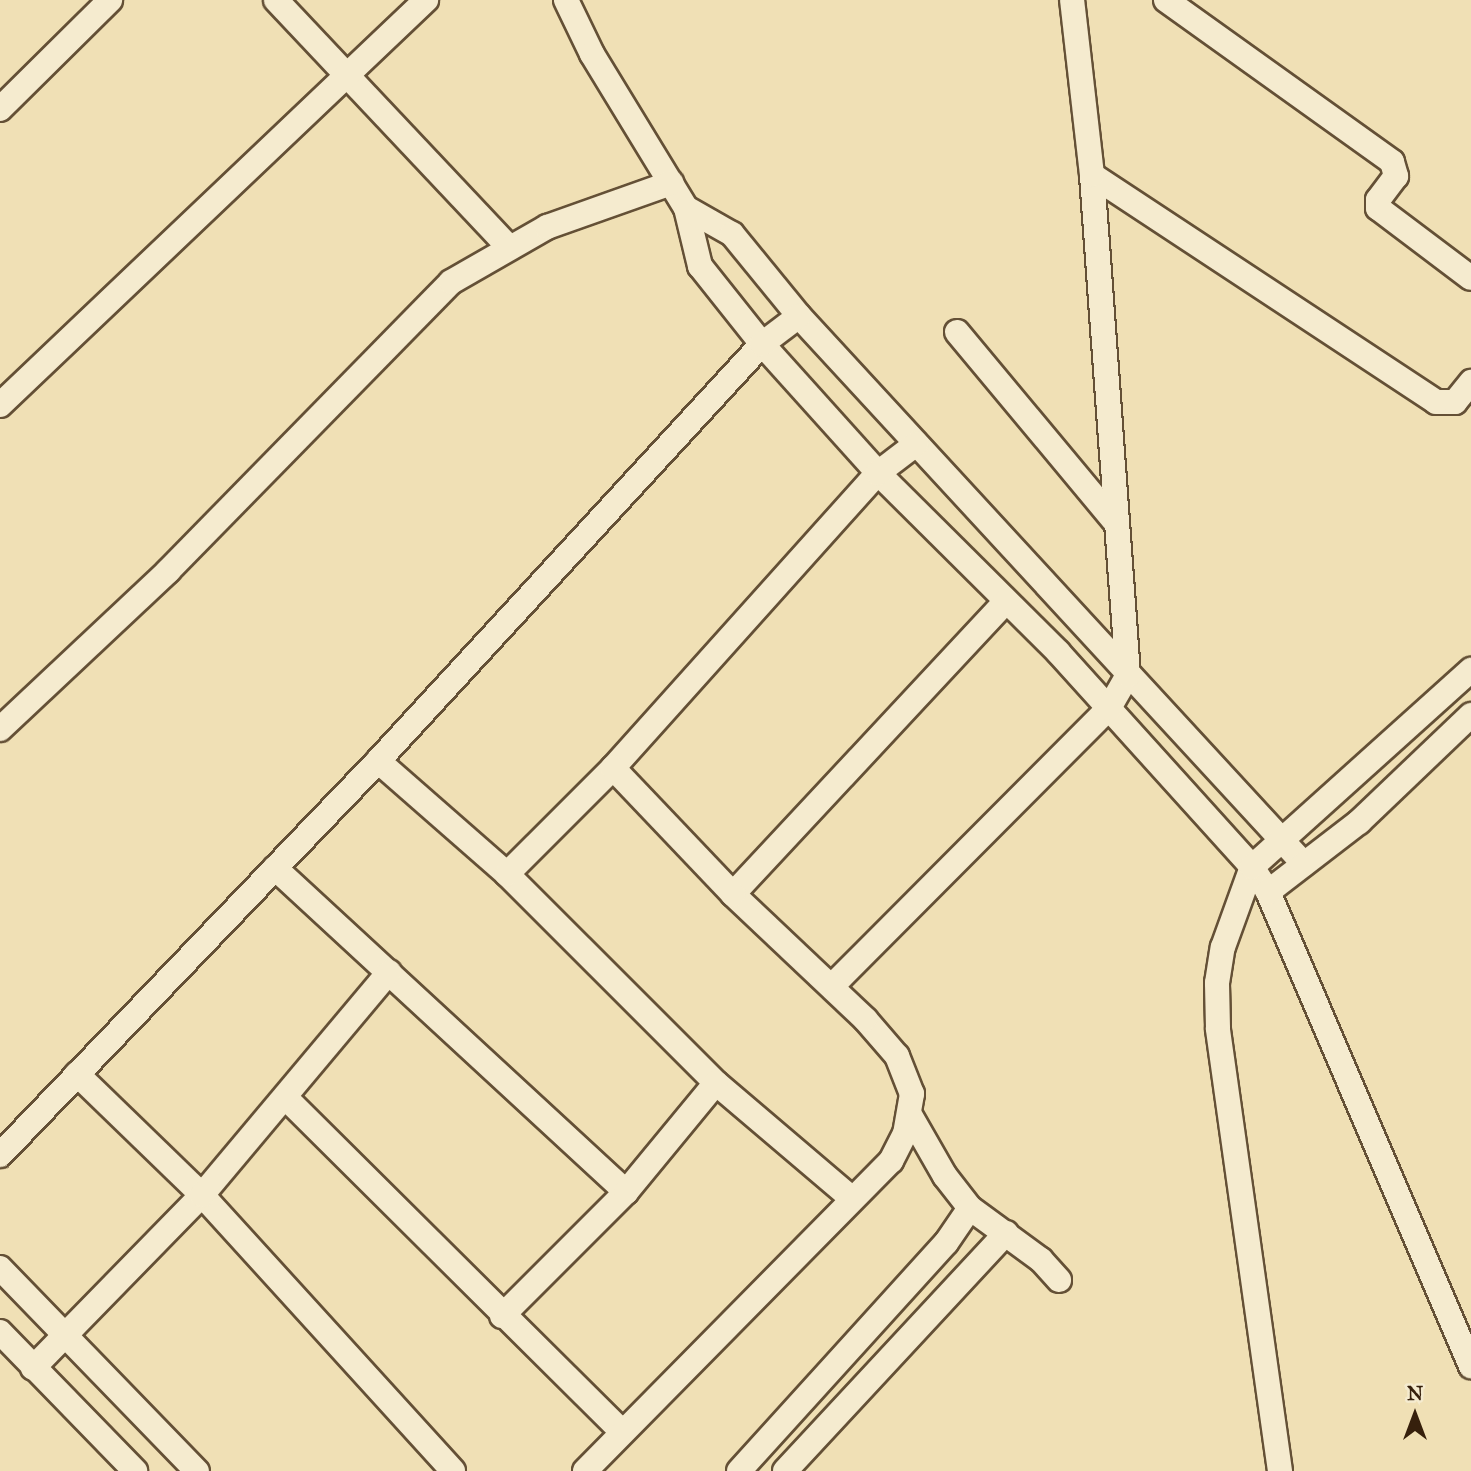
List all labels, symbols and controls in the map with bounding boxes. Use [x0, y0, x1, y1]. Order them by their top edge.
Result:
north arrow [1380, 1380, 1450, 1450]
text: N [1407, 1382, 1423, 1405]

